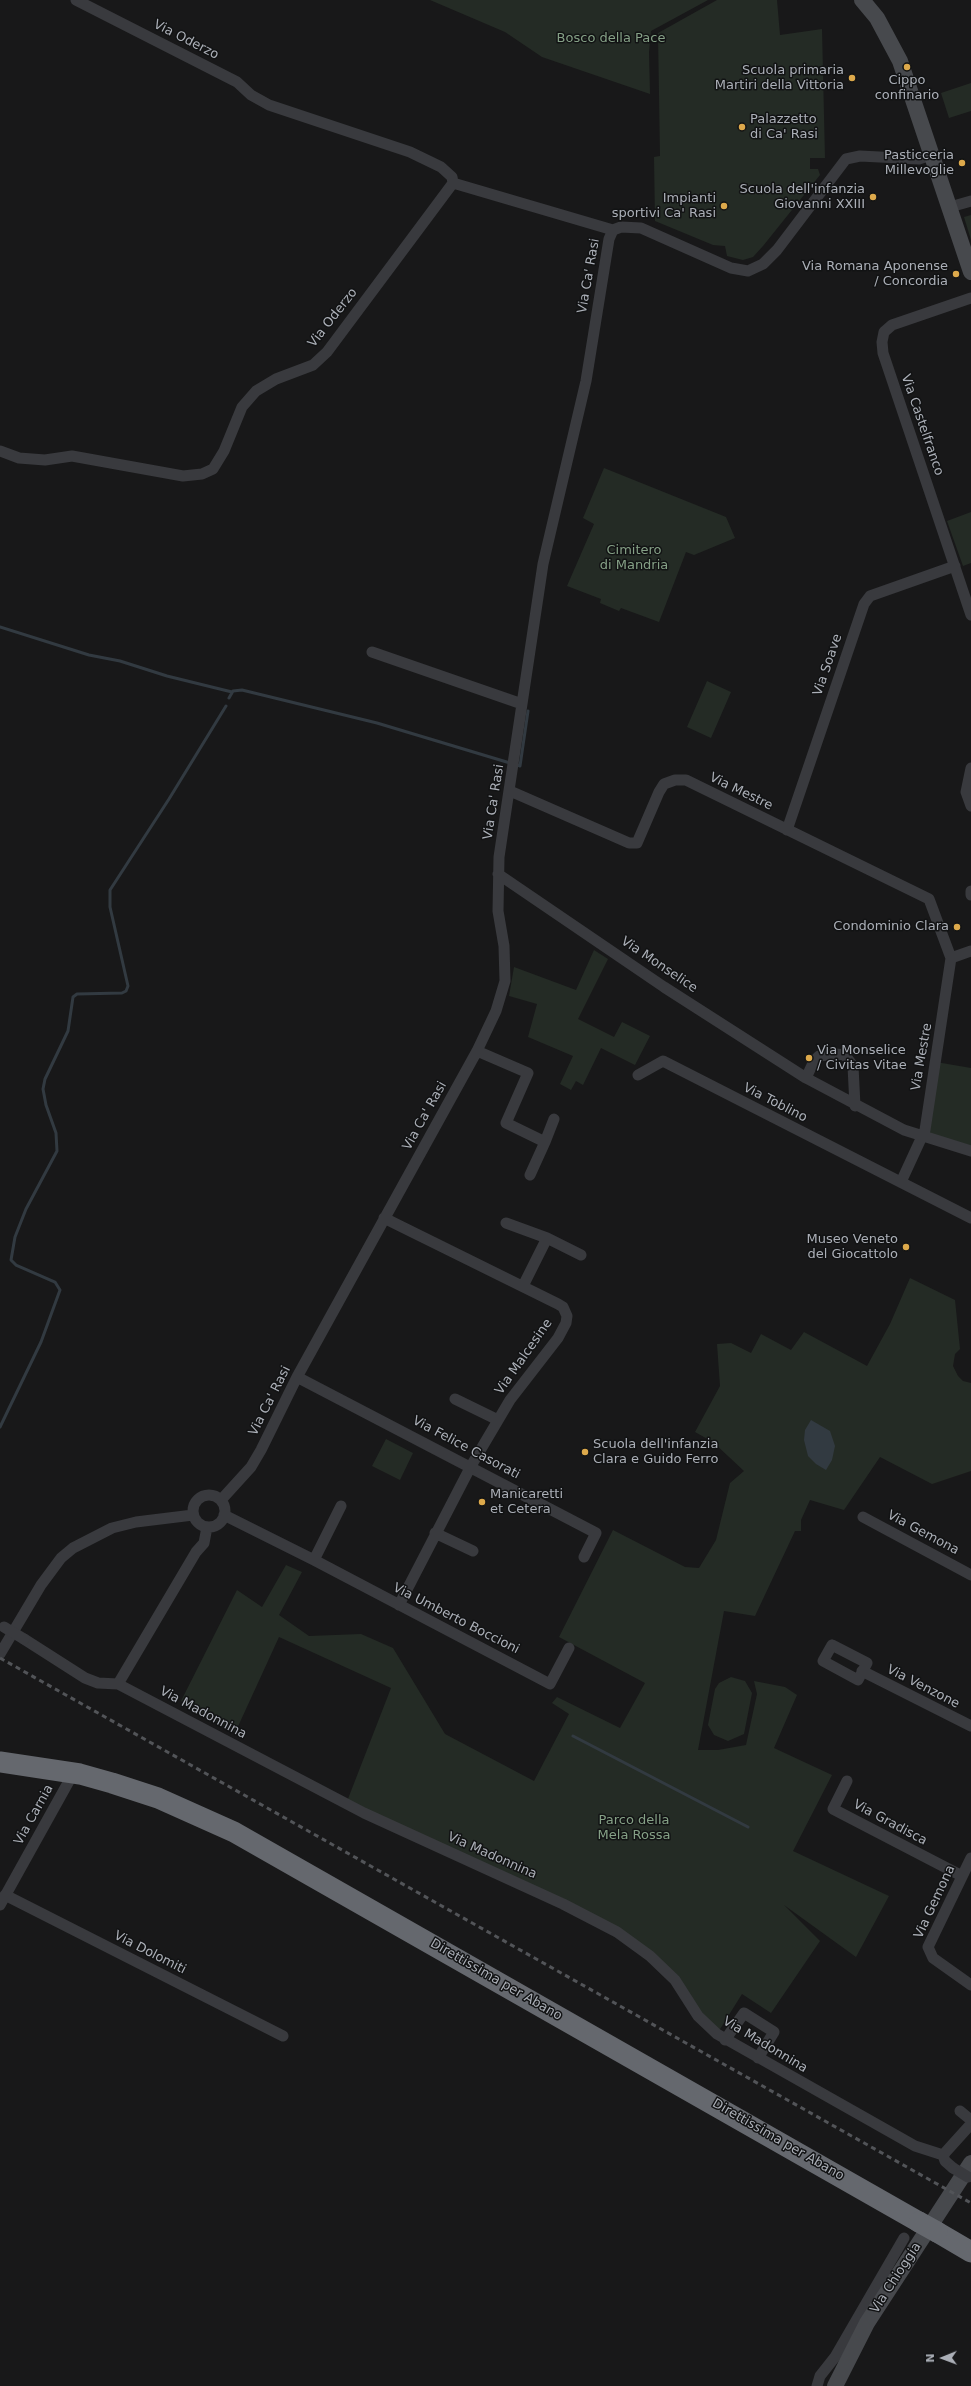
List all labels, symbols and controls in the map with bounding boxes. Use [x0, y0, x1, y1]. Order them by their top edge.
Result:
street label: Via Oderzo [151, 17, 221, 63]
park label: Bosco della Pace [557, 31, 665, 47]
marker: Cippo confinario [902, 62, 912, 72]
place label: Scuola primaria Martiri della Vittoria [715, 63, 844, 94]
marker: Scuola primaria Martiri della Vittoria [847, 73, 857, 83]
place label: Cippo confinario [875, 73, 939, 104]
place label: Palazzetto di Ca' Rasi [750, 112, 818, 143]
marker: Palazzetto di Ca' Rasi [737, 122, 747, 132]
place label: Pasticceria Millevoglie [884, 148, 954, 179]
marker: Pasticceria Millevoglie [957, 158, 967, 168]
place label: Scuola dell'infanzia Giovanni XXIII [740, 182, 865, 213]
place label: Impianti sportivi Ca' Rasi [612, 191, 716, 222]
marker: Scuola dell'infanzia Giovanni XXIII [868, 192, 878, 202]
marker: Impianti sportivi Ca' Rasi [719, 201, 729, 211]
street label: Via Ca' Rasi [575, 237, 603, 315]
place label: Via Romana Aponense / Concordia [802, 259, 948, 290]
marker: Via Romana Aponense / Concordia [951, 269, 961, 279]
street label: Via Oderzo [305, 285, 361, 351]
street label: Via Castelfranco [897, 372, 947, 478]
park label: Cimitero di Mandria [600, 543, 668, 574]
street label: Via Soave [810, 632, 846, 698]
street label: Via Ca' Rasi [480, 763, 508, 841]
street label: Via Mestre [707, 770, 775, 814]
place label: Condominio Clara [833, 919, 949, 935]
marker: Condominio Clara [952, 922, 962, 932]
street label: Via Monselice [618, 934, 700, 996]
street label: Via Mestre [908, 1022, 936, 1092]
place label: Via Monselice / Civitas Vitae [817, 1043, 907, 1074]
marker: Via Monselice / Civitas Vitae [804, 1053, 814, 1063]
street label: Via Ca' Rasi [400, 1079, 450, 1153]
street label: Via Toblino [740, 1080, 810, 1126]
place label: Museo Veneto del Giocattolo [807, 1232, 898, 1263]
marker: Museo Veneto del Giocattolo [901, 1242, 911, 1252]
street label: Via Malcesine [492, 1316, 556, 1398]
street label: Via Ca' Rasi [246, 1364, 294, 1438]
street label: Via Felice Casorati [410, 1413, 522, 1483]
place label: Scuola dell'infanzia Clara e Guido Ferro [593, 1437, 718, 1468]
marker: Scuola dell'infanzia Clara e Guido Ferro [580, 1447, 590, 1457]
place label: Manicaretti et Cetera [490, 1487, 563, 1518]
marker: Manicaretti et Cetera [477, 1497, 487, 1507]
street label: Via Gemona [884, 1508, 962, 1558]
street label: Via Umberto Boccioni [390, 1580, 522, 1658]
street label: Via Venzone [884, 1662, 962, 1712]
street label: Via Madonnina [157, 1684, 249, 1742]
street label: Via Carnia [11, 1782, 57, 1848]
street label: Via Gradisca [850, 1797, 930, 1849]
park label: Parco della Mela Rossa [598, 1813, 670, 1844]
street label: Via Madonnina [445, 1829, 539, 1883]
street label: Via Gemona [911, 1863, 959, 1941]
street label: Via Dolomiti [111, 1928, 189, 1978]
street label: Direttissima per Abano [427, 1936, 565, 2024]
street label: Via Madonnina [720, 2014, 810, 2076]
street label: Direttissima per Abano [709, 2096, 847, 2184]
street label: Via Chioggia [867, 2240, 925, 2316]
north arrow [923, 2338, 963, 2378]
text: N [924, 2353, 937, 2363]

